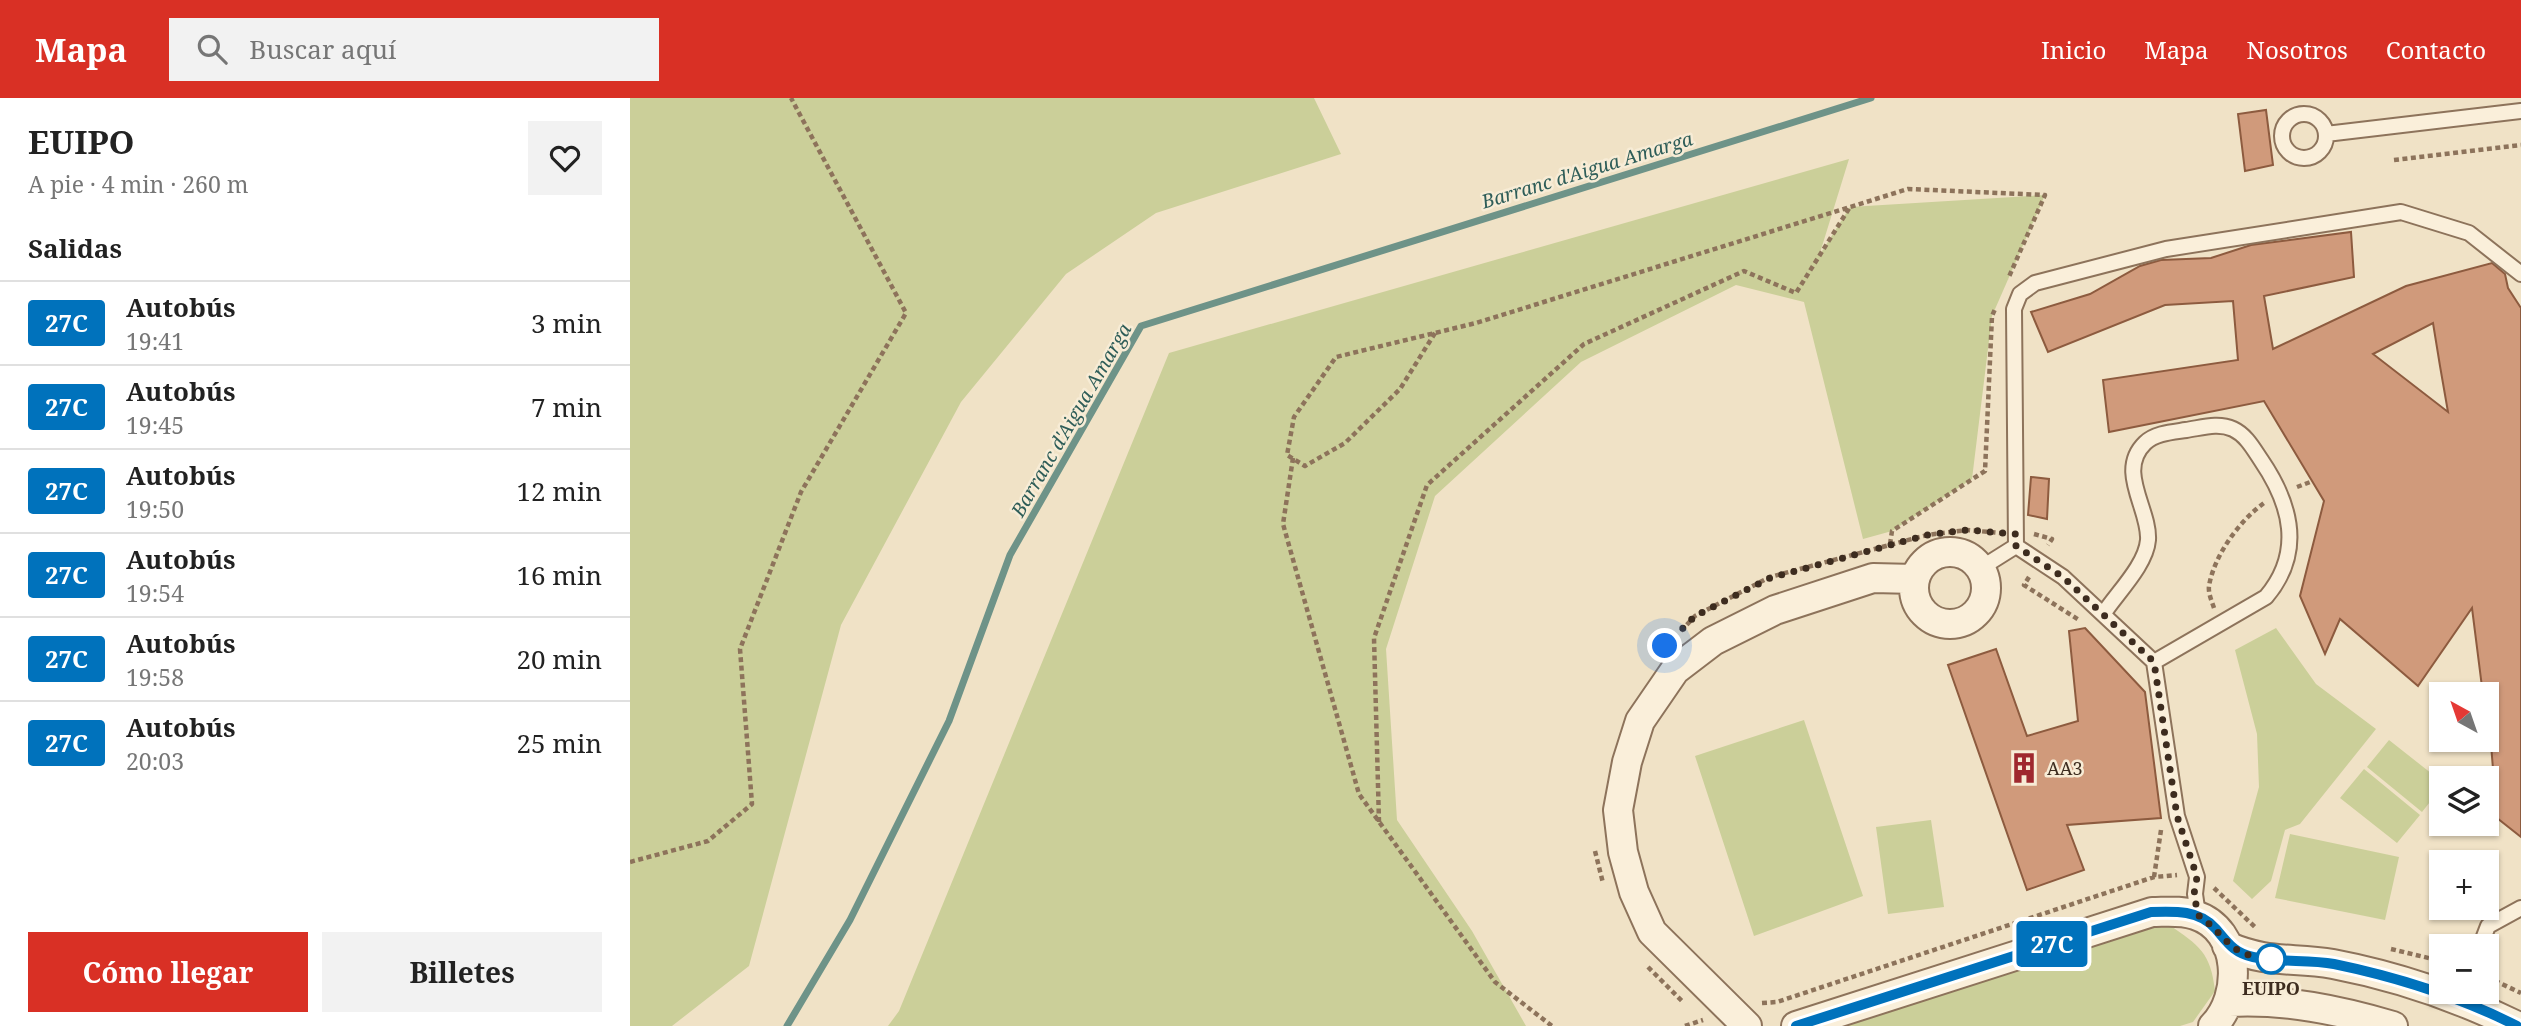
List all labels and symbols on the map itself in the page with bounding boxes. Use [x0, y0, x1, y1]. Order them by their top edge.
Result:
water label: Barranc d'Aigua Amarga [1477, 125, 1696, 215]
water label: Barranc d'Aigua Amarga [1004, 318, 1137, 522]
your location [1647, 628, 1682, 663]
north arrow [2429, 682, 2499, 752]
building icon: AA3 [2007, 751, 2041, 785]
place label: AA3 [2047, 756, 2082, 780]
line badge: 27C [2012, 921, 2092, 967]
marker: EUIPO [2256, 944, 2286, 974]
place label: EUIPO [2242, 976, 2300, 1000]

